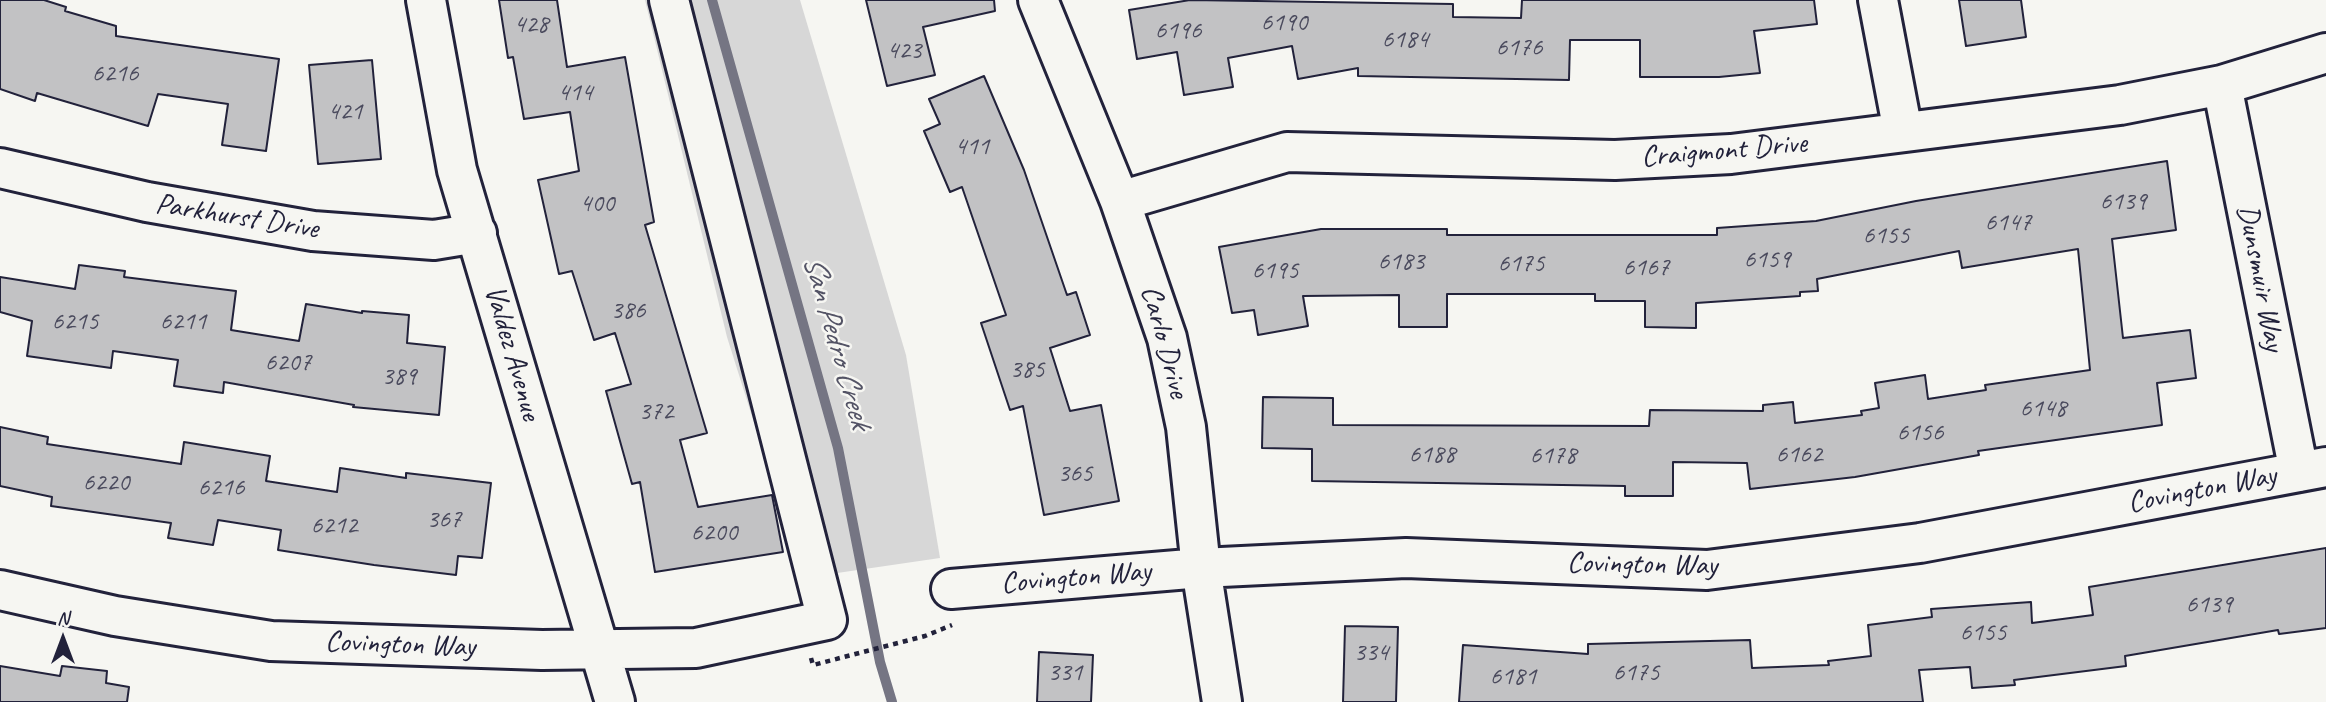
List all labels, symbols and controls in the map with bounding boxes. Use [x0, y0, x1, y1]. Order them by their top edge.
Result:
house number: 6190 [1261, 7, 1307, 39]
house number: 428 [513, 9, 549, 41]
house number: 6196 [1155, 15, 1201, 47]
house number: 6184 [1382, 24, 1428, 56]
house number: 6176 [1496, 32, 1542, 64]
house number: 423 [886, 35, 922, 67]
house number: 6216 [92, 58, 138, 90]
house number: 414 [557, 77, 593, 109]
house number: 421 [327, 96, 363, 128]
street label: Craigmont Drive [1640, 126, 1808, 176]
house number: 411 [954, 131, 990, 163]
street label: Parkhurst Drive [153, 186, 321, 248]
house number: 6139 [2100, 186, 2146, 218]
house number: 400 [579, 188, 615, 220]
street label: Dunsmuir Way [2228, 202, 2292, 354]
house number: 6147 [1985, 207, 2031, 239]
house number: 6155 [1863, 220, 1909, 252]
house number: 6159 [1744, 244, 1790, 276]
house number: 6183 [1378, 246, 1424, 278]
house number: 6175 [1498, 248, 1544, 280]
water label: San Pedro Creek [793, 251, 879, 433]
house number: 6167 [1623, 252, 1669, 284]
house number: 6195 [1252, 255, 1298, 287]
street label: Valdez Avenue [476, 281, 548, 425]
street label: Carlo Drive [1132, 282, 1196, 402]
house number: 386 [610, 295, 646, 327]
house number: 6215 [52, 306, 98, 338]
house number: 6211 [160, 306, 206, 338]
house number: 6207 [265, 347, 311, 379]
house number: 385 [1009, 354, 1045, 386]
house number: 389 [381, 361, 417, 393]
house number: 6148 [2020, 393, 2066, 425]
house number: 372 [638, 396, 674, 428]
house number: 6156 [1897, 417, 1943, 449]
house number: 6188 [1409, 439, 1455, 471]
house number: 6162 [1776, 439, 1822, 471]
house number: 6178 [1530, 440, 1576, 472]
house number: 365 [1057, 458, 1093, 490]
street label: Covington Way [2125, 458, 2279, 522]
house number: 6220 [83, 467, 129, 499]
house number: 6216 [198, 472, 244, 504]
house number: 367 [426, 504, 462, 536]
house number: 6212 [311, 510, 357, 542]
house number: 6200 [691, 517, 737, 549]
street label: Covington Way [1567, 546, 1717, 584]
street label: Covington Way [1000, 554, 1152, 602]
house number: 6139 [2186, 589, 2232, 621]
north arrow [28, 604, 98, 674]
text: N [57, 606, 69, 630]
house number: 6155 [1960, 617, 2006, 649]
street label: Covington Way [324, 624, 476, 666]
house number: 334 [1353, 637, 1389, 669]
house number: 331 [1047, 657, 1083, 689]
house number: 6175 [1613, 657, 1659, 689]
house number: 6181 [1490, 661, 1536, 693]

